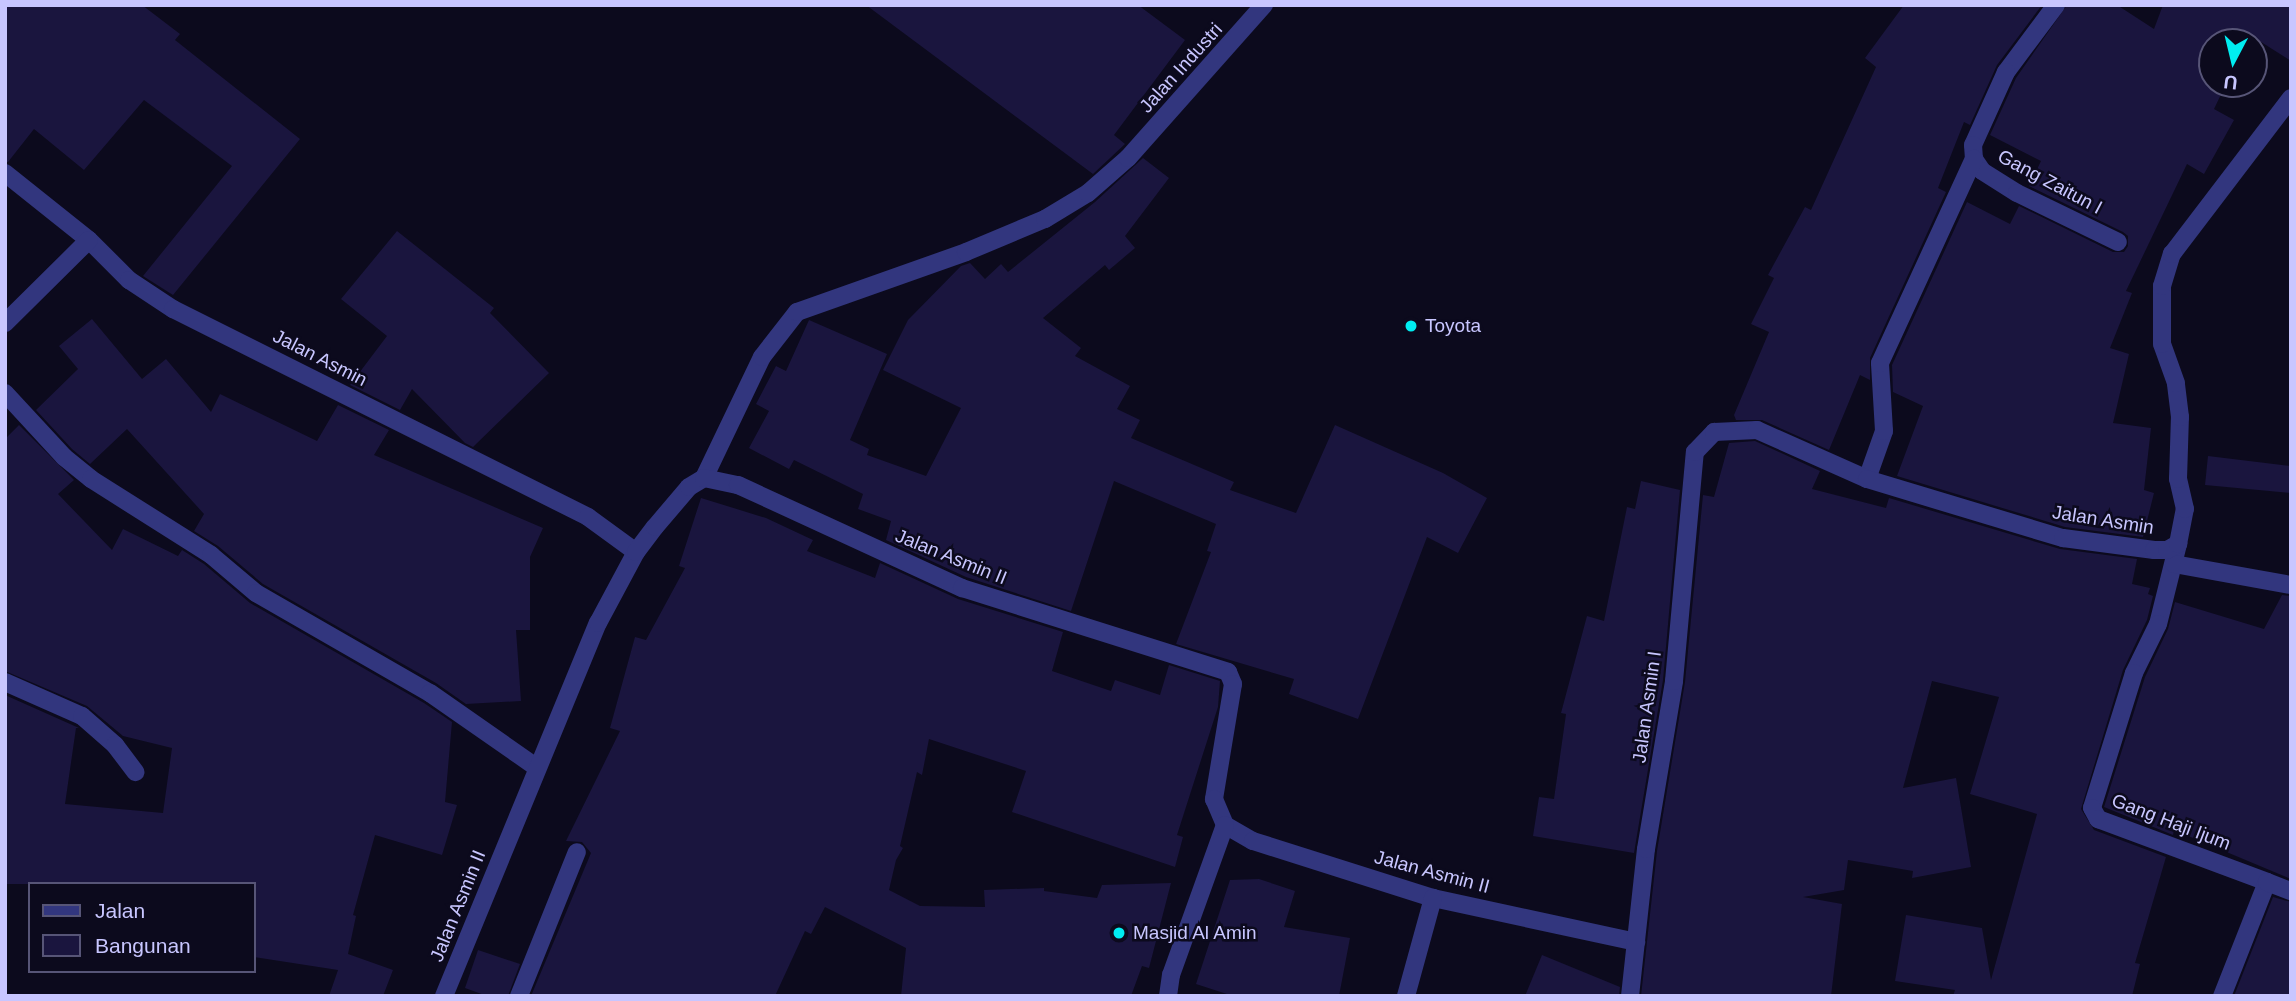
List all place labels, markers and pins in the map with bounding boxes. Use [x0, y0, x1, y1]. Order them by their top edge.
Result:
place label: Toyota [1425, 315, 1481, 337]
marker: Toyota [1403, 318, 1419, 334]
place label: Masjid Al Amin [1133, 922, 1259, 944]
marker: Masjid Al Amin [1111, 925, 1127, 941]

